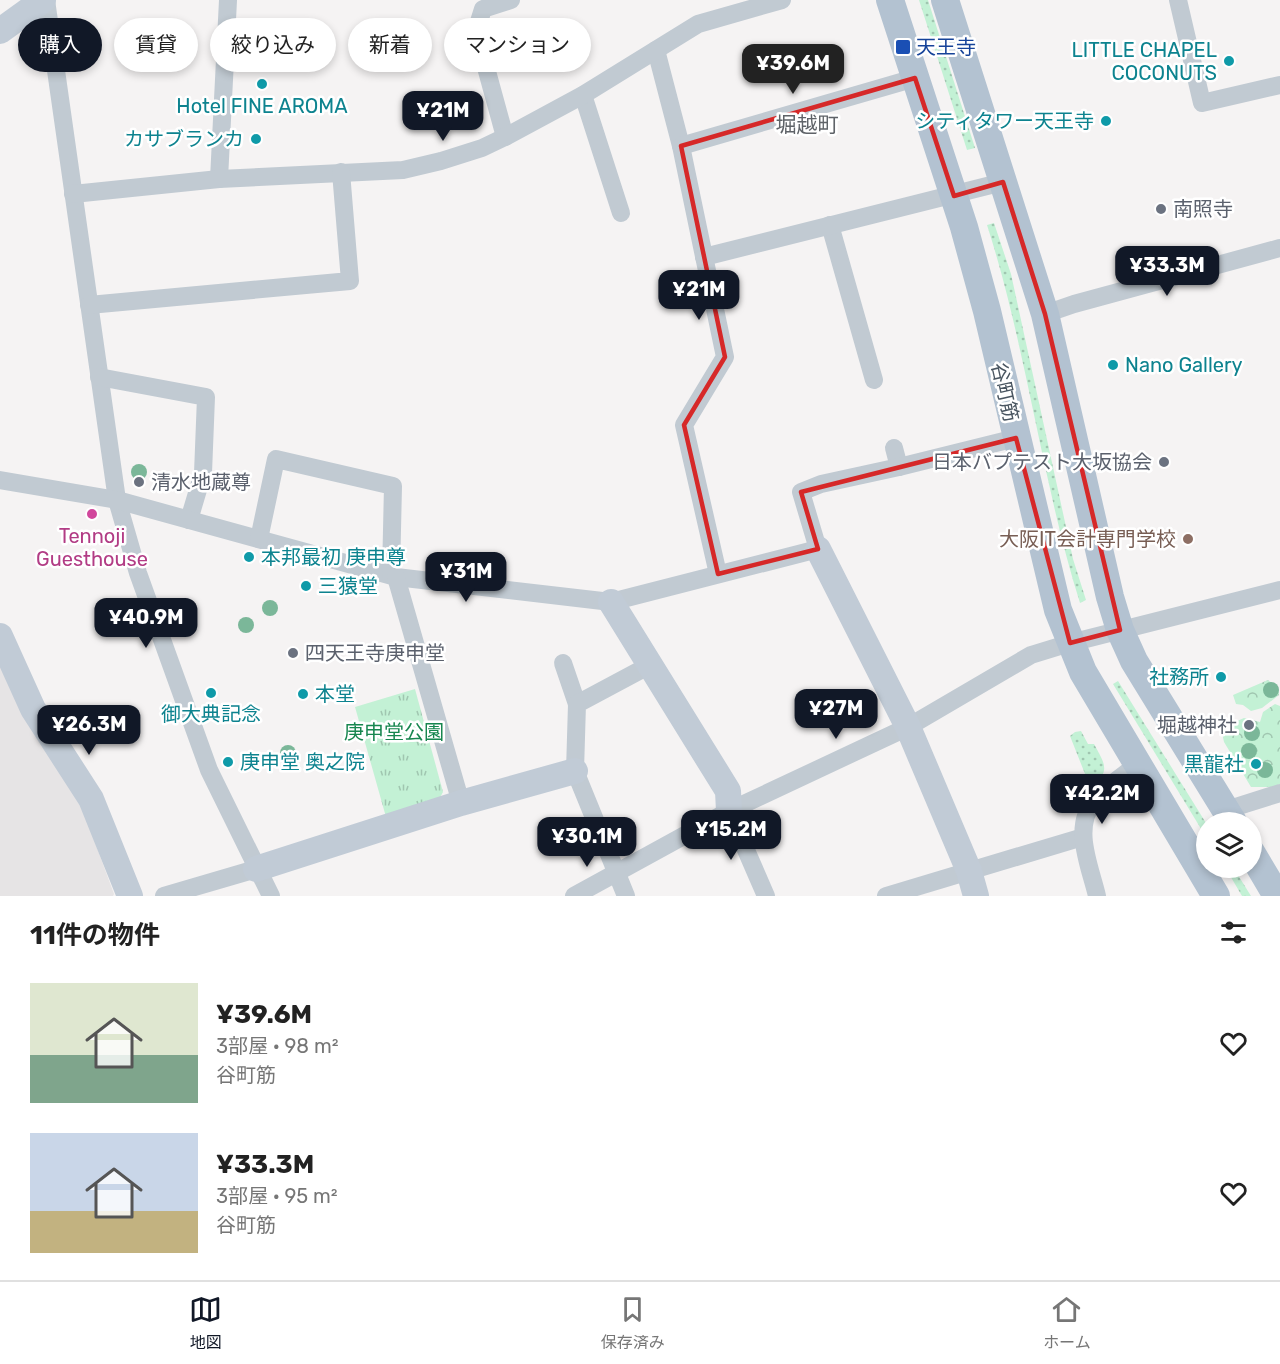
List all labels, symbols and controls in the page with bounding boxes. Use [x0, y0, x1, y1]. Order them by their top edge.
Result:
chip: 購入 [18, 18, 102, 72]
chip: 賃貸 [114, 18, 198, 72]
chip: 絞り込み [210, 18, 336, 72]
chip: 新着 [348, 18, 432, 72]
chip: マンション [444, 18, 591, 72]
place label: 天王寺 [916, 35, 976, 59]
marker: 天王寺 [894, 38, 912, 56]
place label: LITTLE CHAPEL COCONUTS [1072, 38, 1217, 85]
pin: ¥39.6M [744, 44, 842, 95]
text: ¥39.6M [756, 51, 830, 75]
marker: LITTLE CHAPEL COCONUTS [1222, 54, 1236, 68]
marker: Hotel FINE AROMA [255, 77, 269, 91]
pin: ¥21M [407, 91, 479, 142]
place label: Hotel FINE AROMA [176, 94, 348, 118]
text: ¥21M [416, 98, 470, 122]
place label: シティタワー天王寺 [915, 109, 1094, 133]
district label: 堀越町 [776, 112, 839, 137]
marker: シティタワー天王寺 [1099, 114, 1113, 128]
place label: カサブランカ [124, 127, 244, 151]
marker: カサブランカ [249, 132, 263, 146]
place label: 南照寺 [1173, 197, 1233, 221]
marker: 南照寺 [1154, 202, 1168, 216]
pin: ¥33.3M [1118, 246, 1216, 297]
text: ¥33.3M [1129, 253, 1205, 277]
pin: ¥21M [663, 270, 735, 321]
text: ¥21M [672, 277, 726, 301]
place label: Nano Gallery [1125, 353, 1243, 377]
marker: Nano Gallery [1106, 358, 1120, 372]
street label: 谷町筋 [987, 360, 1023, 424]
place label: 日本バプテスト大坂協会 [932, 450, 1152, 474]
marker: 日本バプテスト大坂協会 [1157, 455, 1171, 469]
place label: 清水地蔵尊 [151, 470, 251, 494]
marker: 清水地蔵尊 [132, 475, 146, 489]
marker: Tennoji Guesthouse [85, 507, 99, 521]
place label: Tennoji Guesthouse [36, 524, 148, 571]
place label: 大阪IT会計専門学校 [999, 527, 1176, 551]
marker: 大阪IT会計専門学校 [1181, 532, 1195, 546]
place label: 本邦最初 庚申尊 [261, 545, 406, 569]
marker: 本邦最初 庚申尊 [242, 550, 256, 564]
pin: ¥31M [430, 552, 502, 603]
text: ¥31M [439, 559, 493, 583]
place label: 三猿堂 [318, 574, 378, 598]
marker: 三猿堂 [299, 579, 313, 593]
pin: ¥40.9M [97, 598, 195, 649]
text: ¥40.9M [108, 605, 184, 629]
place label: 四天王寺庚申堂 [305, 641, 445, 665]
marker: 四天王寺庚申堂 [286, 646, 300, 660]
place label: 社務所 [1149, 665, 1209, 689]
marker: 社務所 [1214, 670, 1228, 684]
place label: 本堂 [315, 682, 355, 706]
marker: 御大典記念 [204, 686, 218, 700]
marker: 本堂 [296, 687, 310, 701]
pin: ¥27M [800, 689, 872, 740]
text: ¥27M [809, 696, 863, 720]
place label: 御大典記念 [161, 702, 261, 726]
pin: ¥26.3M [40, 705, 138, 756]
text: ¥26.3M [51, 712, 127, 736]
place label: 堀越神社 [1157, 713, 1237, 737]
marker: 堀越神社 [1242, 718, 1256, 732]
park label: 庚申堂公園 [344, 720, 444, 744]
place label: 庚申堂 奥之院 [240, 750, 365, 774]
place label: 黒龍社 [1184, 752, 1244, 776]
marker: 庚申堂 奥之院 [221, 755, 235, 769]
marker: 黒龍社 [1249, 757, 1263, 771]
pin: ¥42.2M [1053, 774, 1151, 825]
text: ¥42.2M [1064, 781, 1140, 805]
pin: ¥15.2M [682, 810, 780, 861]
map controls [1196, 812, 1262, 878]
button: layers [1196, 812, 1262, 878]
pin: ¥30.1M [538, 817, 636, 868]
text: ¥15.2M [695, 817, 767, 841]
text: ¥30.1M [551, 824, 623, 848]
icon: filters [1217, 916, 1250, 949]
text: 11件の物件 [30, 920, 160, 951]
text: ¥39.6M [216, 999, 312, 1030]
icon: home [78, 1007, 150, 1079]
icon: heart [1217, 1027, 1250, 1060]
text: 3部屋 · 98 m² [216, 1034, 339, 1058]
text: 谷町筋 [216, 1063, 276, 1087]
text: ¥33.3M [216, 1149, 314, 1180]
icon: home [78, 1157, 150, 1229]
icon: heart [1217, 1177, 1250, 1210]
text: 3部屋 · 95 m² [216, 1184, 338, 1208]
text: 谷町筋 [216, 1213, 276, 1237]
tab: 地図 [189, 1293, 222, 1353]
tab: 保存済み [601, 1293, 665, 1353]
tab: ホーム [1043, 1293, 1091, 1353]

